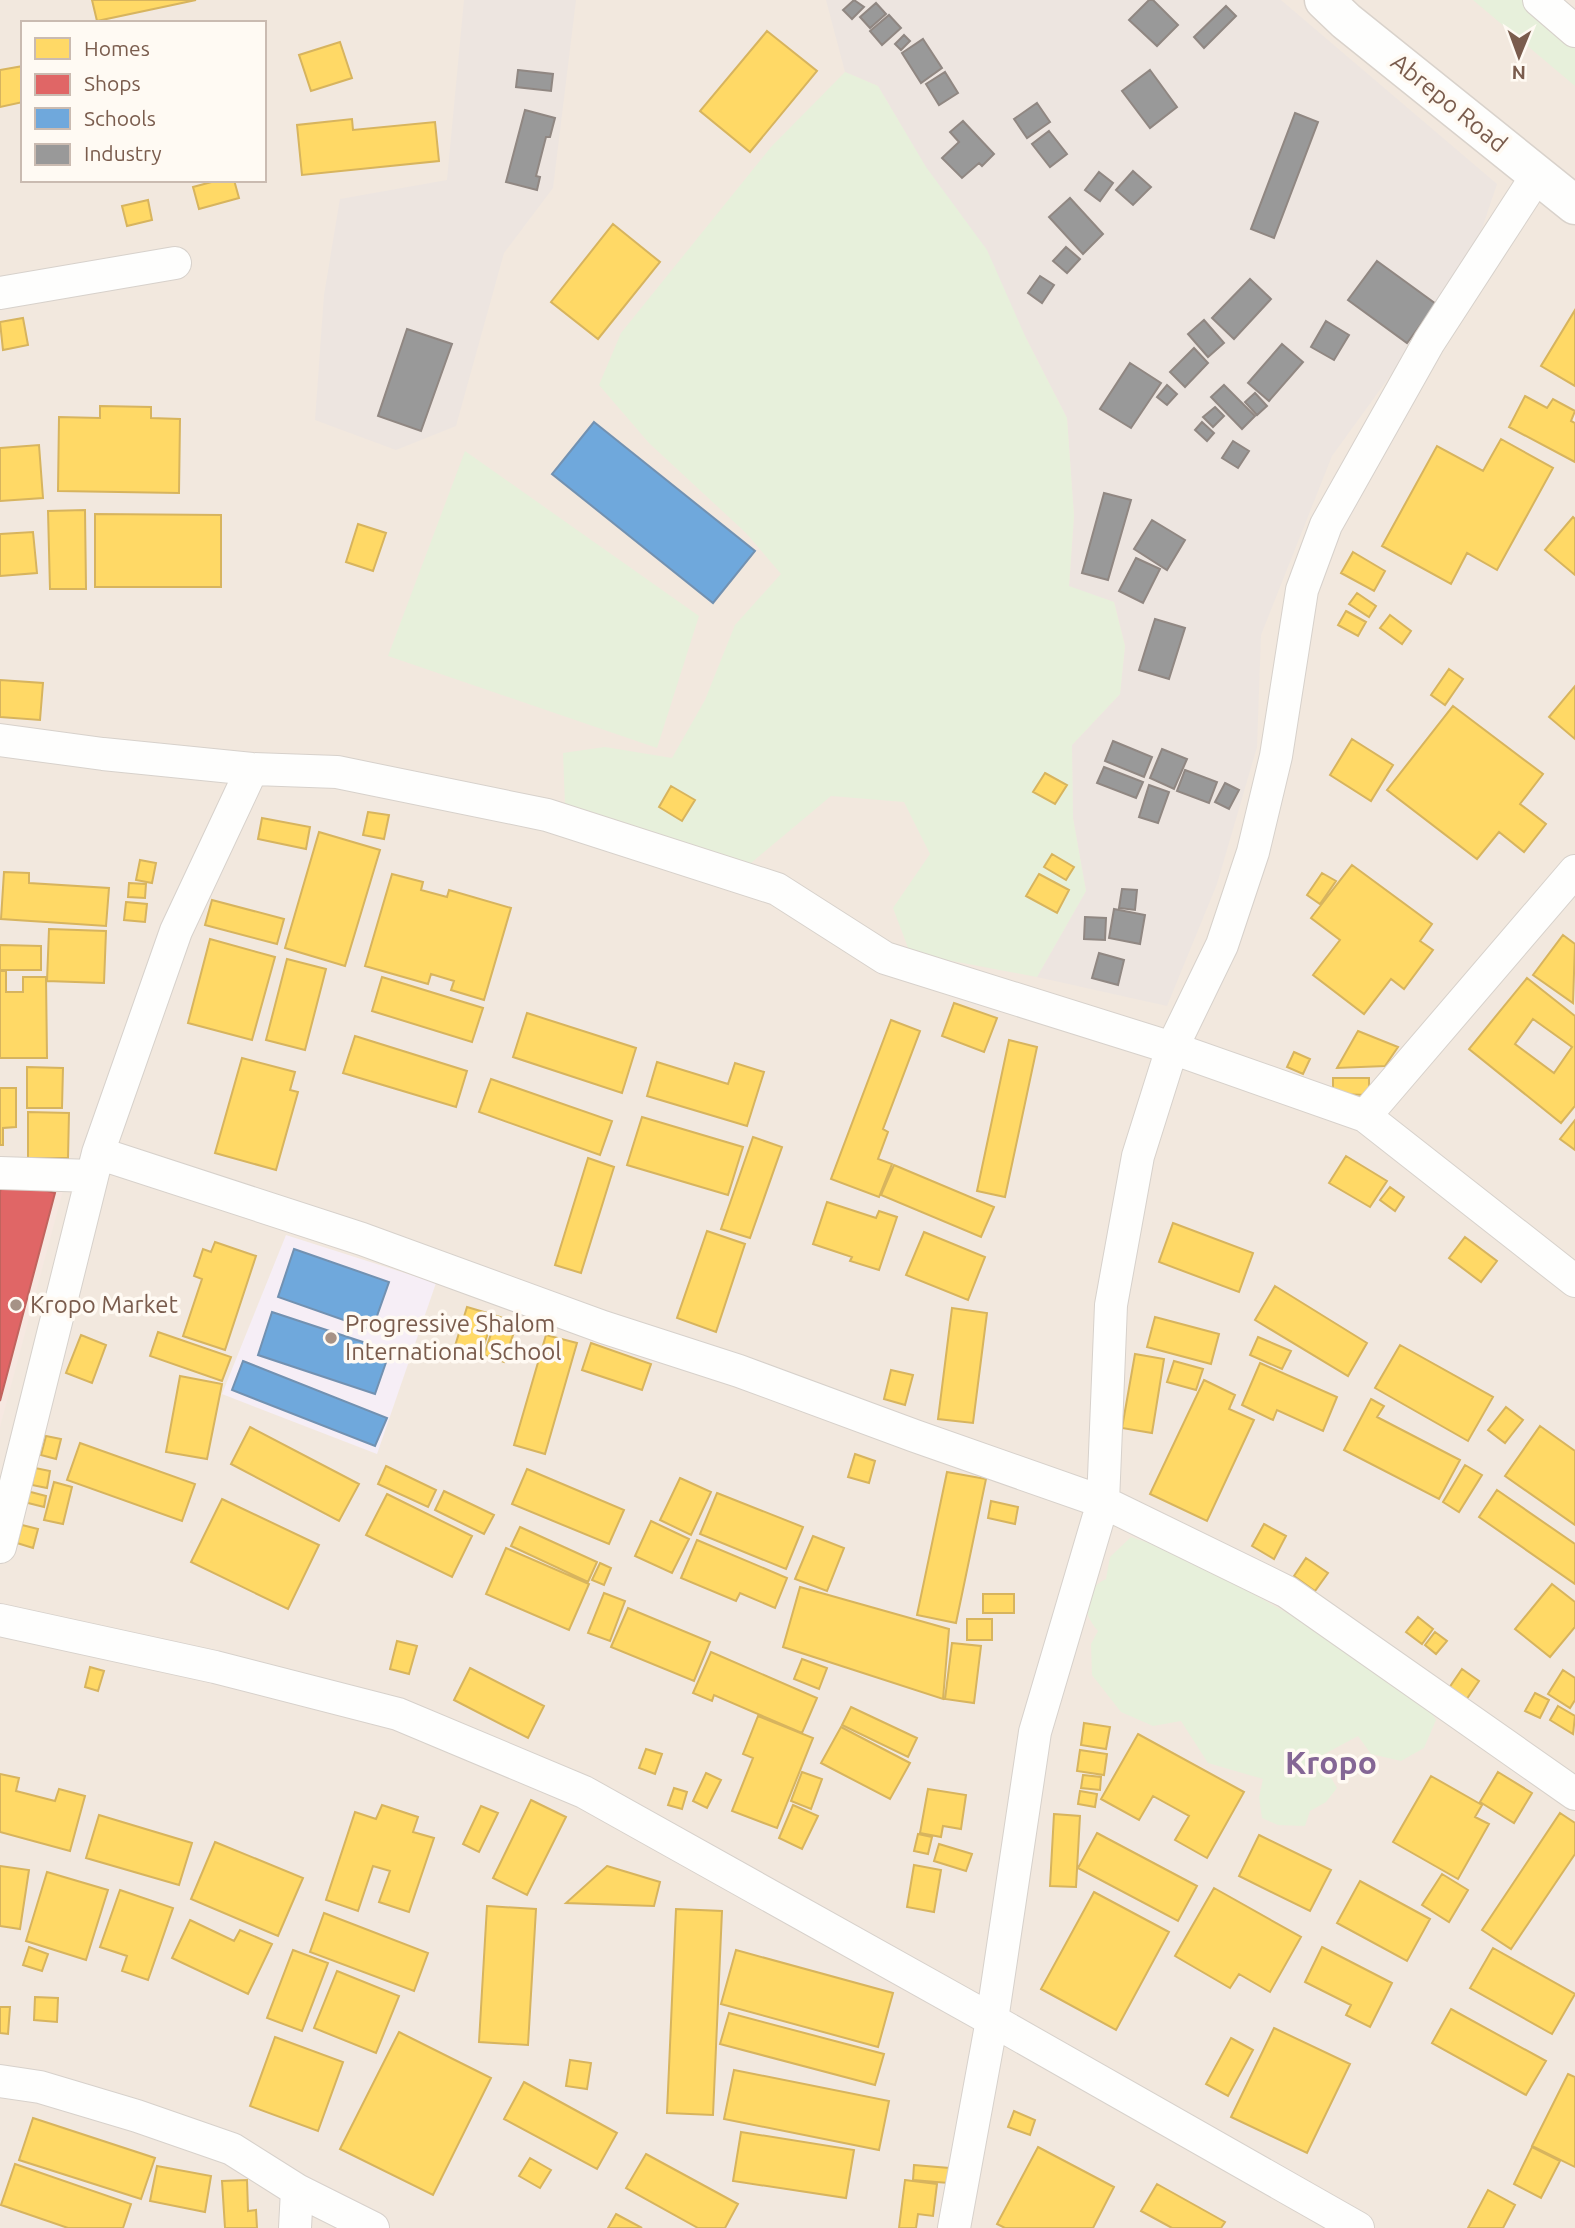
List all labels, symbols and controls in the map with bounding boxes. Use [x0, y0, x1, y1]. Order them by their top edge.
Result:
legend [21, 21, 266, 182]
north arrow [1484, 21, 1554, 91]
text: Homes [84, 36, 150, 60]
street label: Abrepo Road [1386, 48, 1513, 157]
text: N [1511, 62, 1526, 84]
text: Shops [84, 71, 141, 95]
text: Schools [84, 106, 156, 130]
text: Industry [84, 141, 162, 165]
place label: Kropo Market [30, 1291, 179, 1318]
marker: Kropo Market [8, 1297, 24, 1313]
place label: Progressive Shalom International School [345, 1310, 562, 1365]
marker: Progressive Shalom International School [323, 1330, 339, 1346]
district label: Kropo [1285, 1744, 1377, 1780]

